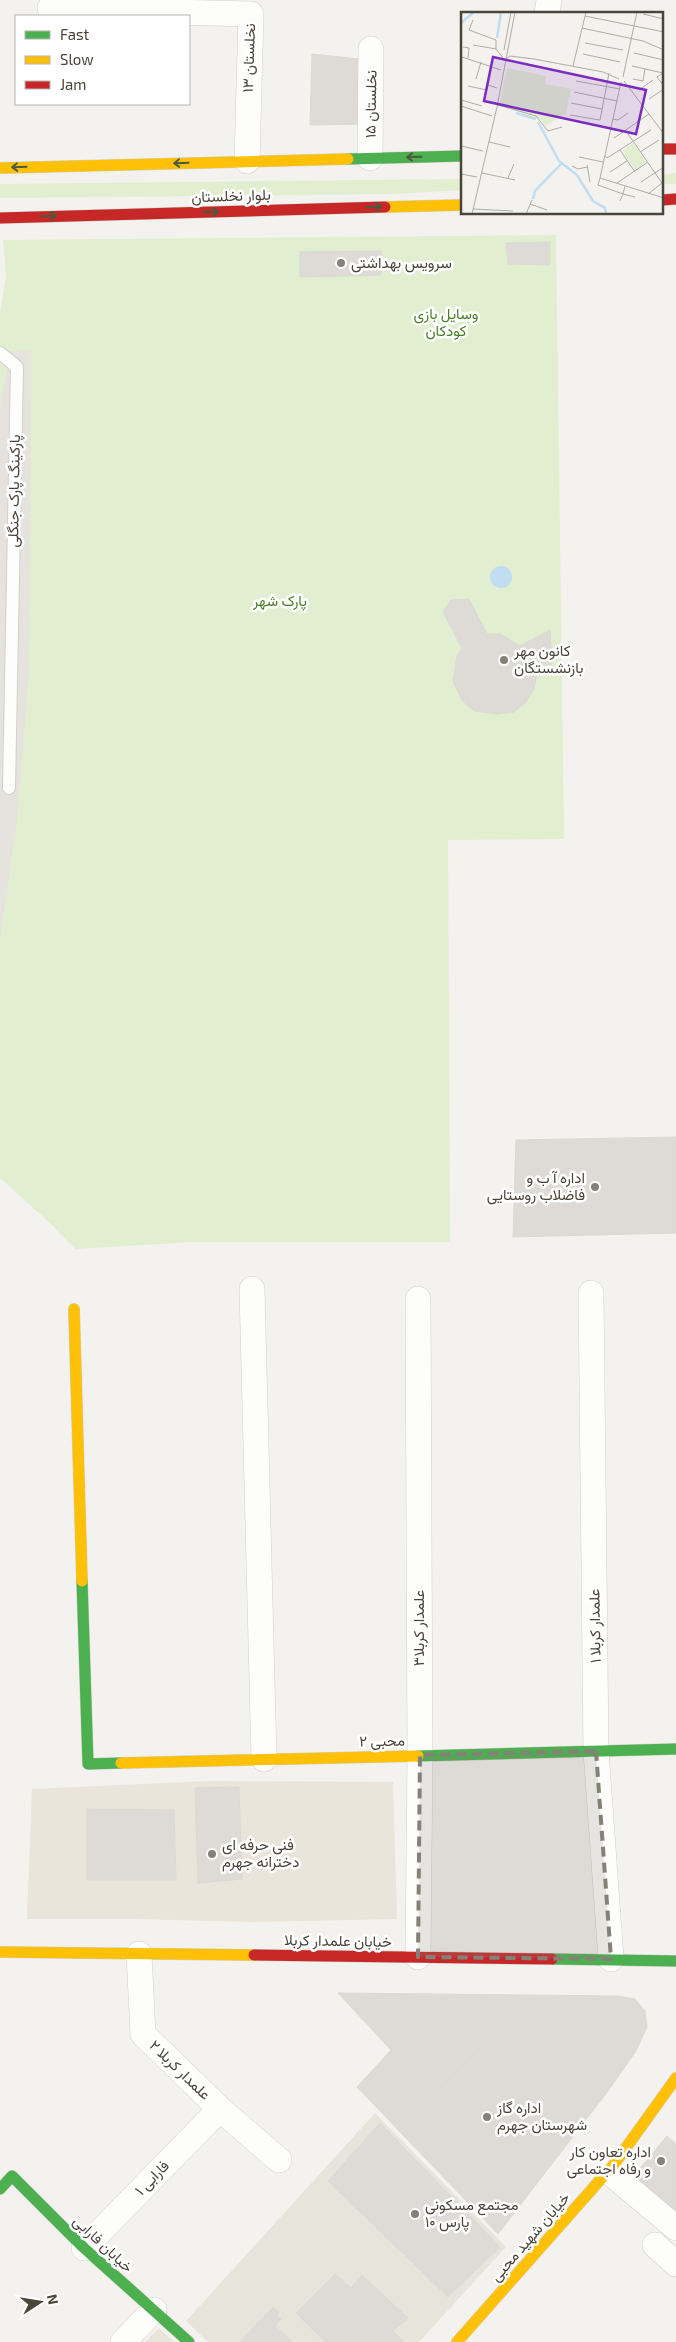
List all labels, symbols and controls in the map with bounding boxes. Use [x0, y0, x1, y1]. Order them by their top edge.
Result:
inset map [461, 12, 664, 215]
legend [15, 15, 190, 105]
street label: نخلستان ۱۳ [238, 23, 259, 93]
text: Fast [60, 25, 90, 43]
text: Slow [60, 50, 94, 68]
street label: نخلستان ۱۵ [360, 70, 381, 138]
text: Jam [60, 75, 86, 93]
one-way arrow [406, 152, 422, 162]
one-way arrow [173, 158, 190, 168]
one-way arrow [11, 163, 27, 172]
street label: بلوار نخلستان [191, 185, 271, 206]
one-way arrow [365, 203, 381, 212]
one-way arrow [202, 207, 219, 217]
one-way arrow [40, 211, 56, 221]
place label: سرویس بهداشتی [351, 253, 452, 273]
marker: سرویس بهداشتی [335, 257, 347, 269]
park label: وسایل بازی کودکان [413, 304, 479, 340]
street label: پارکینگ پارک جنگلی [3, 434, 25, 548]
park label: پارک شهر [252, 591, 307, 611]
place label: کانون مهر بازنشستگان [513, 641, 584, 677]
marker: کانون مهر بازنشستگان [498, 654, 510, 666]
place label: اداره آ ب و فاضلاب روستایی [487, 1168, 585, 1205]
marker: اداره آ ب و فاضلاب روستایی [589, 1181, 601, 1193]
street label: علمدار کربلا ۱ [584, 1588, 605, 1663]
street label: علمدار کربلا۳ [409, 1590, 428, 1666]
street label: محبی ۲ [359, 1731, 405, 1751]
place label: فنی حرفه ای دخترانه جهرم [222, 1835, 299, 1872]
marker: فنی حرفه ای دخترانه جهرم [206, 1848, 218, 1860]
street label: خیابان علمدار کربلا [284, 1930, 392, 1951]
street label: علمدار کربلا ۲ [146, 2036, 215, 2104]
place label: اداره گاز شهرستان جهرم [496, 2098, 587, 2135]
marker: اداره گاز شهرستان جهرم [481, 2111, 493, 2123]
place label: اداره تعاون کار و رفاه اجتماعی [567, 2142, 651, 2179]
marker: اداره تعاون کار و رفاه اجتماعی [655, 2155, 667, 2167]
street label: فارابی ۱ [130, 2156, 174, 2200]
street label: خیابان شهید محبی [486, 2188, 574, 2286]
place label: مجتمع مسکونی پارس ۱۰ [425, 2195, 519, 2232]
marker: مجتمع مسکونی پارس ۱۰ [409, 2208, 421, 2220]
street label: خیابان فارابی [69, 2211, 137, 2277]
north arrow [15, 2277, 65, 2327]
text: N [44, 2292, 63, 2306]

